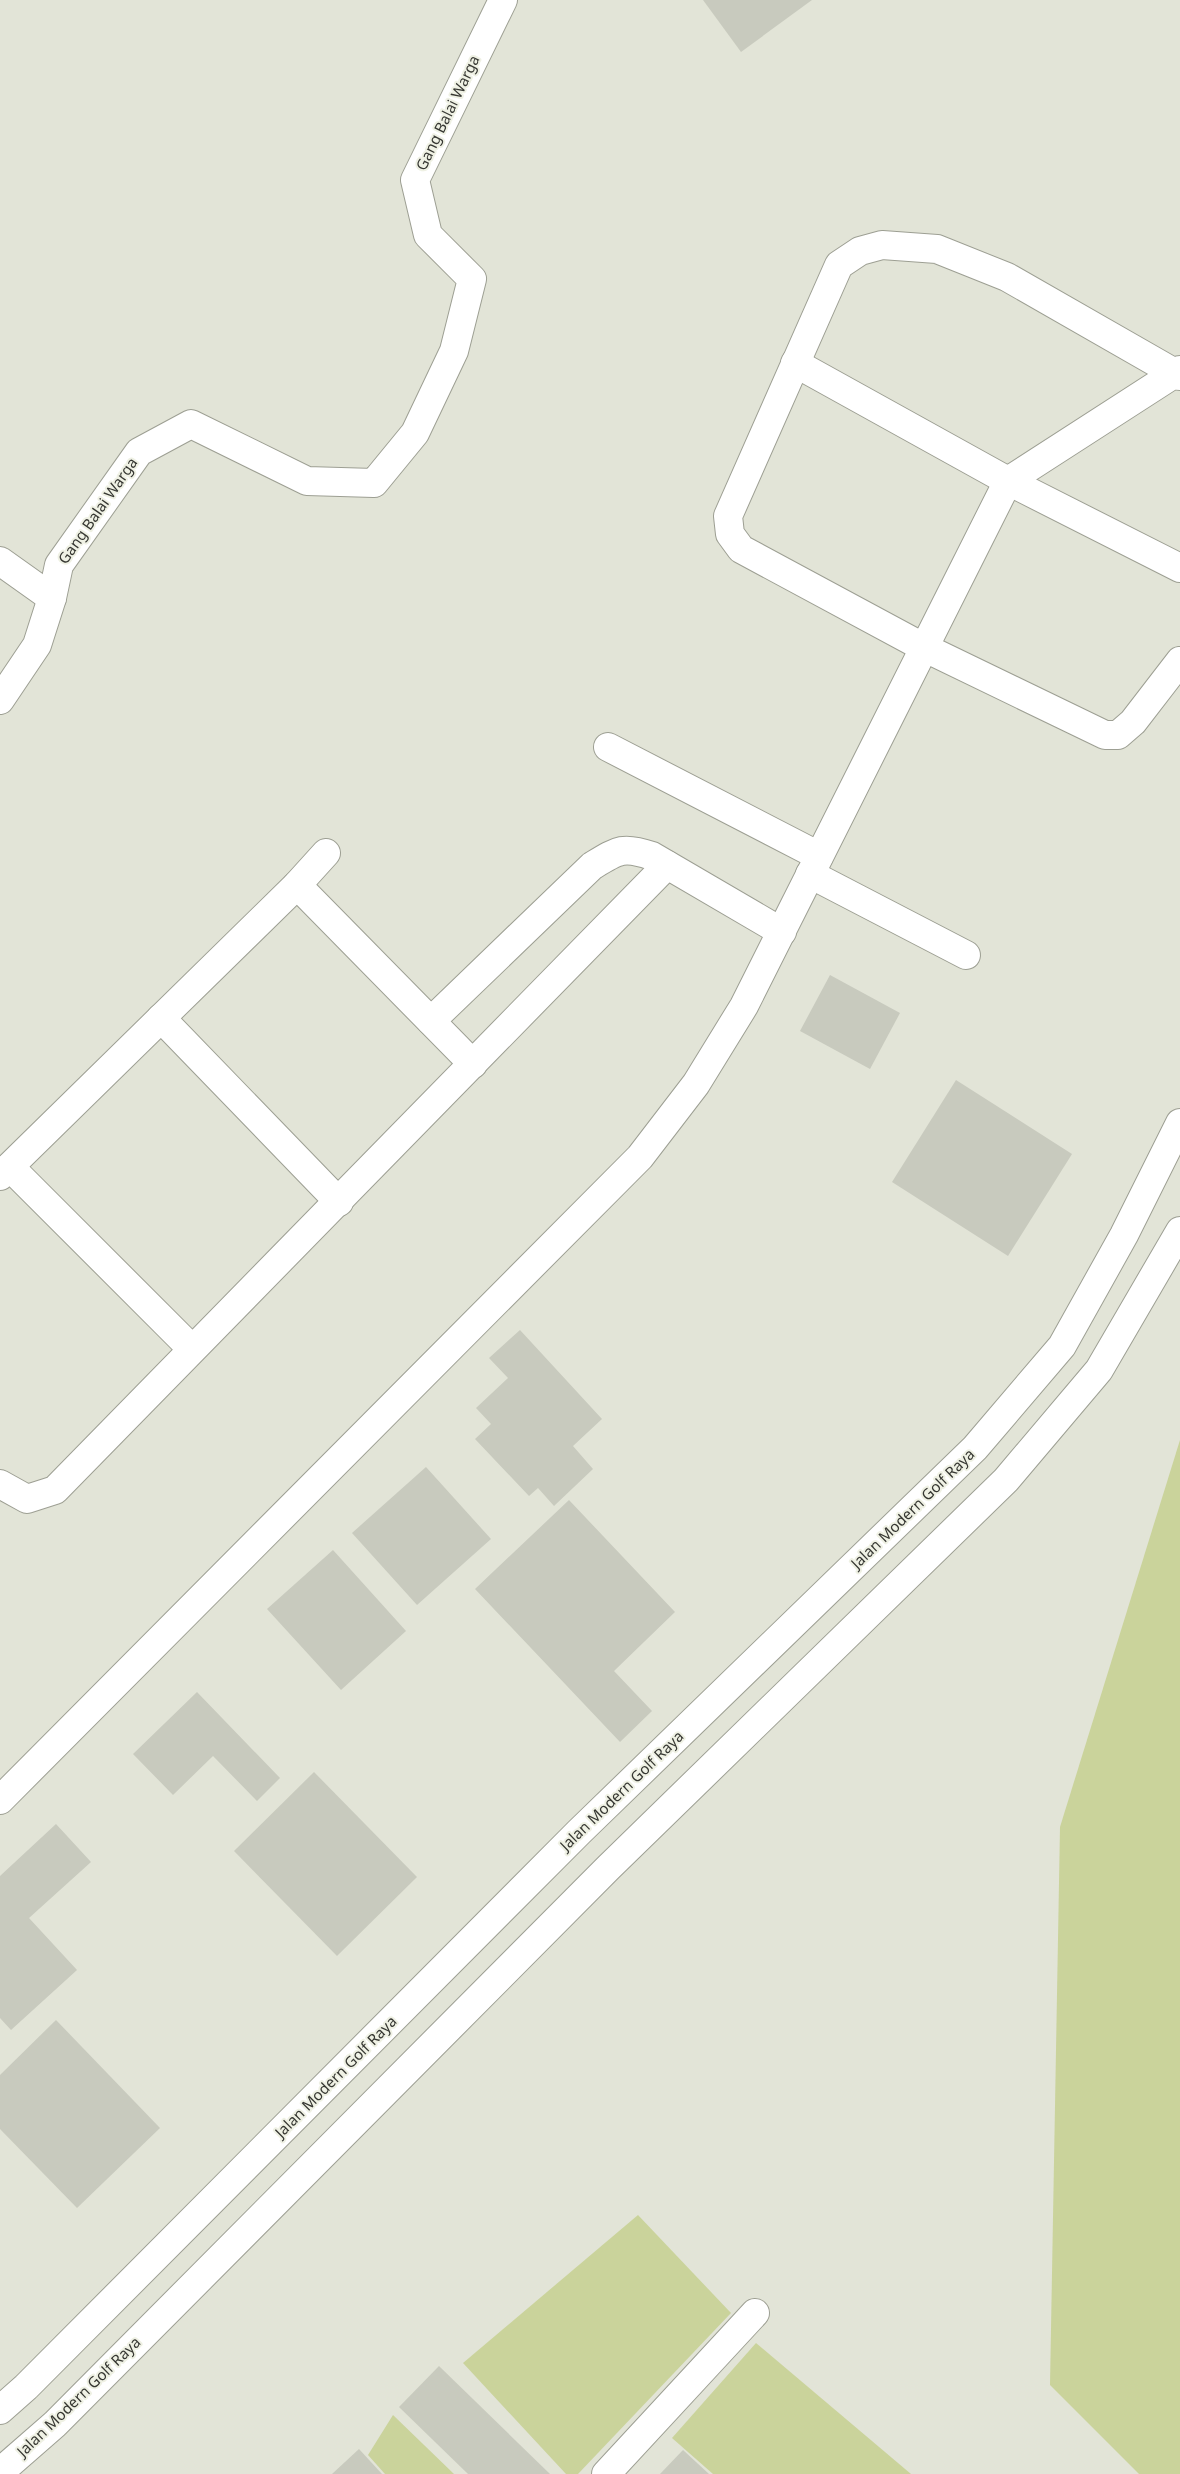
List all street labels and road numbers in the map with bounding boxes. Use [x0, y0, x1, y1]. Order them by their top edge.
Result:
street label: Gang Balai Warga [411, 52, 484, 173]
street label: Gang Balai Warga [53, 453, 141, 568]
street label: Jalan Modern Golf Raya [845, 1444, 978, 1574]
street label: Jalan Modern Golf Raya [554, 1726, 687, 1856]
street label: Jalan Modern Golf Raya [269, 2011, 401, 2143]
street label: Jalan Modern Golf Raya [11, 2332, 144, 2462]

